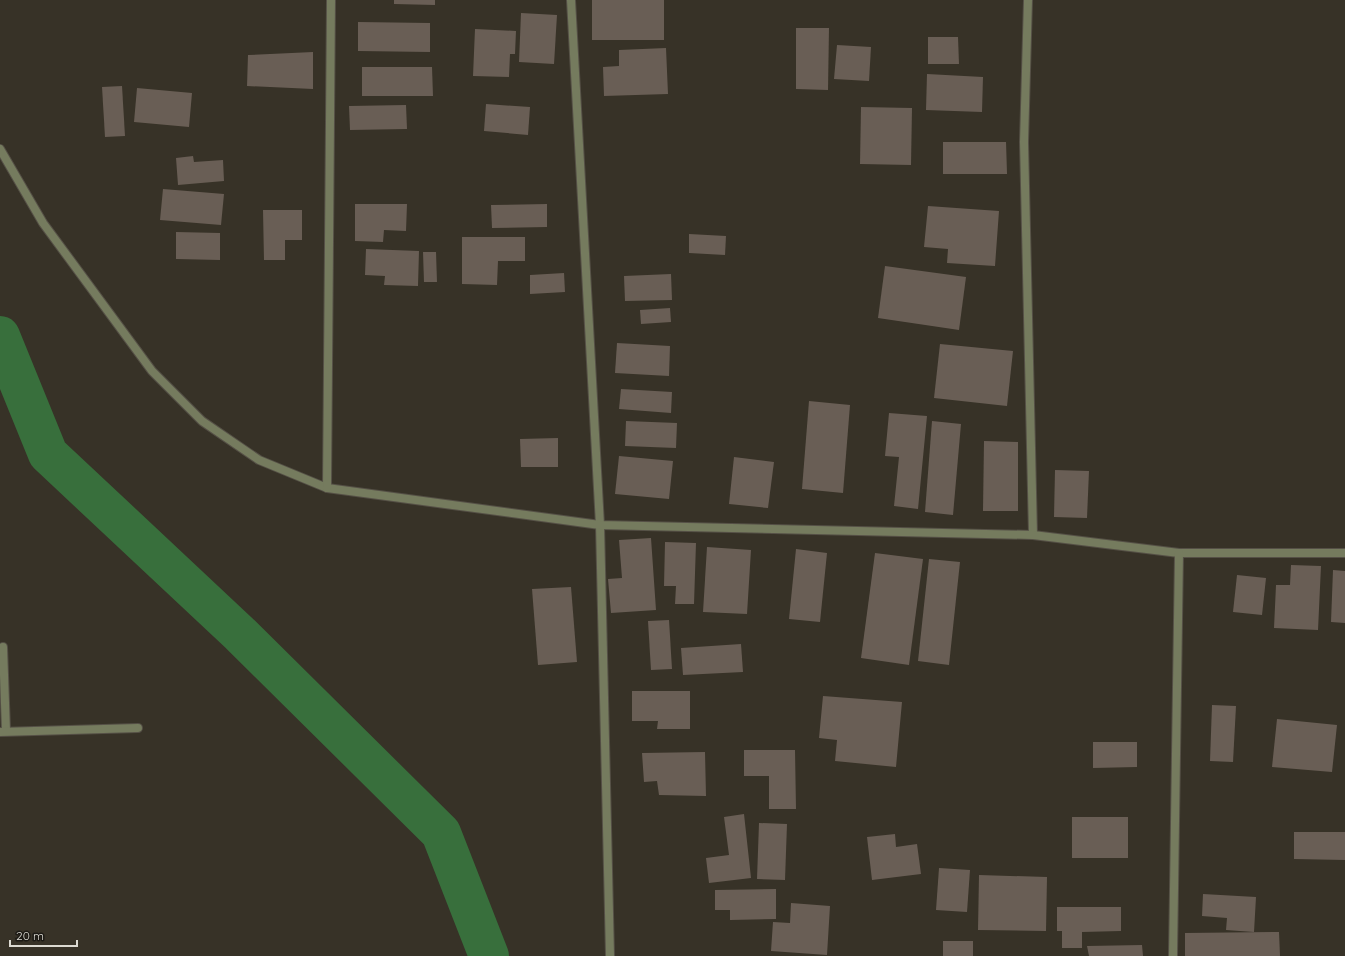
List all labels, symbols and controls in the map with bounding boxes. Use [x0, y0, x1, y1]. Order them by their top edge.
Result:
scale bar [10, 922, 77, 948]
text: 20 m [16, 928, 44, 943]

